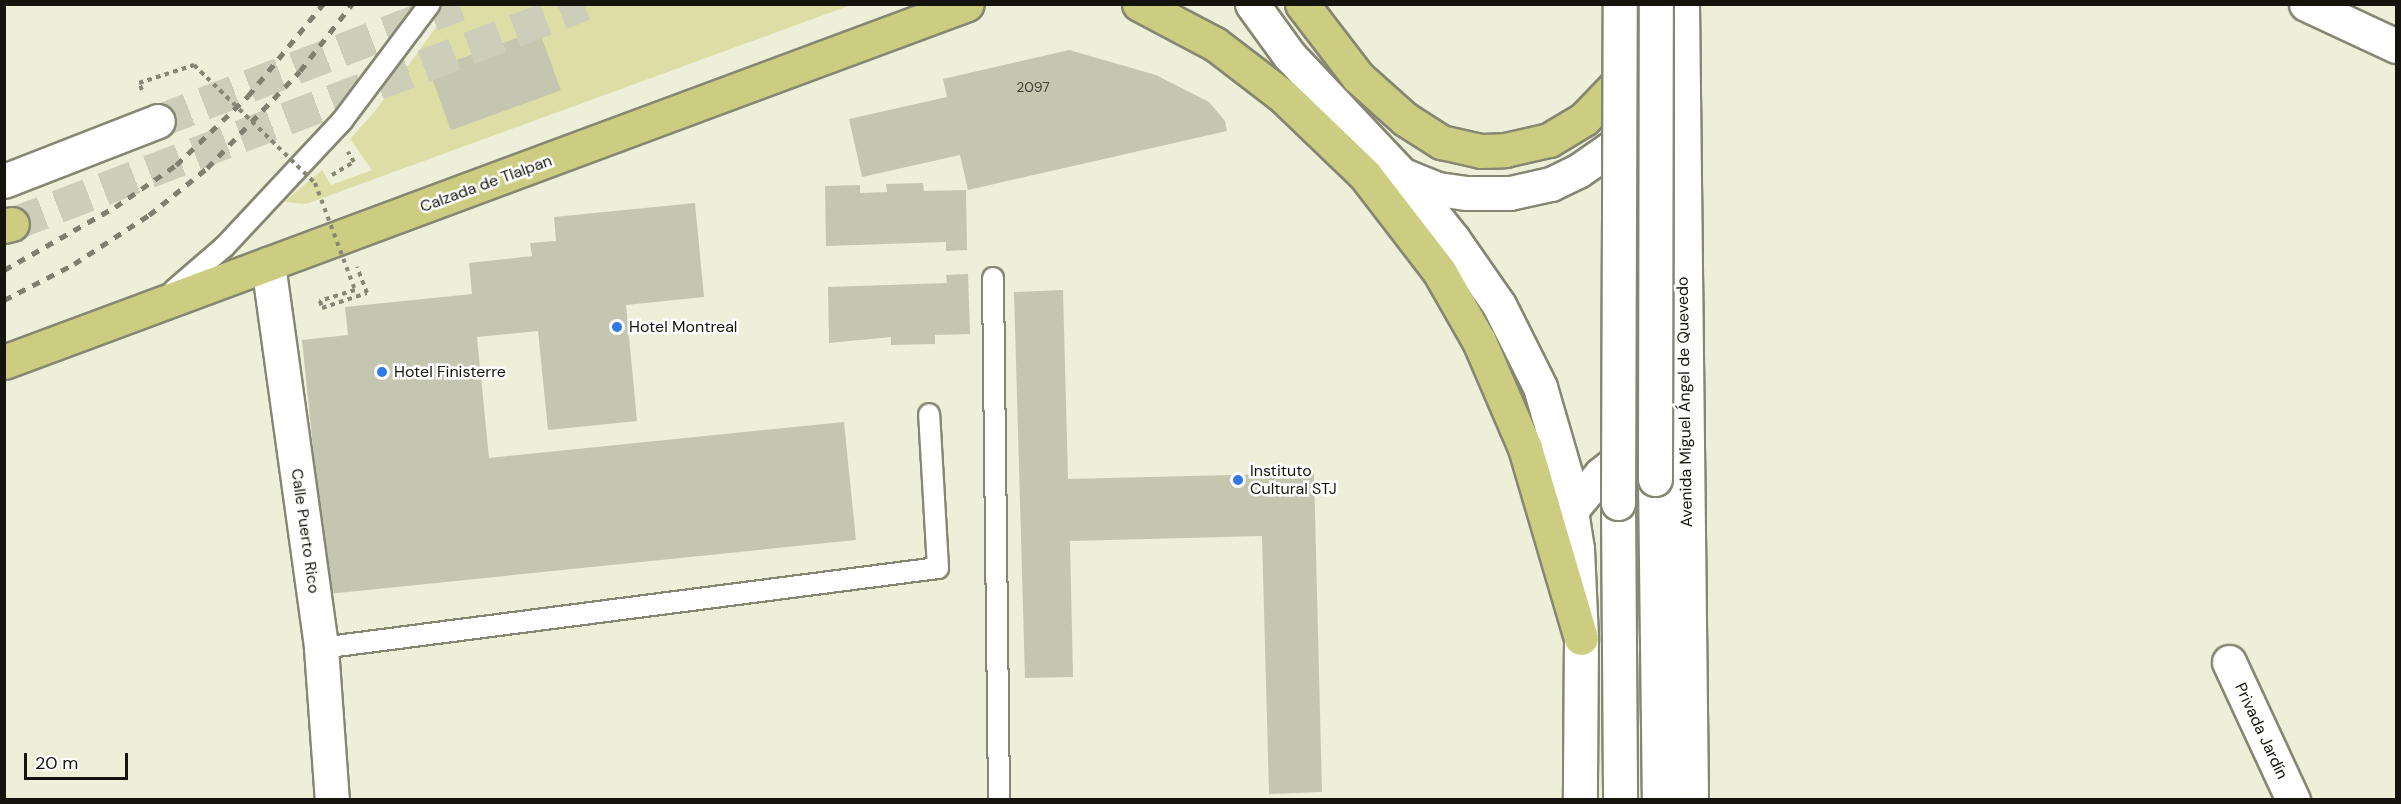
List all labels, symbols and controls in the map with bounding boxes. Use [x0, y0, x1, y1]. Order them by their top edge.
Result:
house number: 2097 [1016, 79, 1050, 95]
street label: Calzada de Tlalpan [417, 151, 555, 217]
street label: Avenida Miguel Ángel de Quevedo [1673, 276, 1697, 528]
place label: Hotel Montreal [629, 317, 737, 337]
marker: Hotel Montreal [610, 320, 624, 334]
place label: Hotel Finisterre [394, 362, 506, 382]
marker: Hotel Finisterre [375, 365, 389, 379]
place label: Instituto Cultural STJ [1250, 461, 1337, 499]
street label: Calle Puerto Rico [287, 467, 323, 595]
marker: Instituto Cultural STJ [1231, 473, 1245, 487]
street label: Privada Jardín [2230, 680, 2292, 782]
scale bar [27, 741, 130, 779]
text: 20 m [35, 751, 78, 775]

